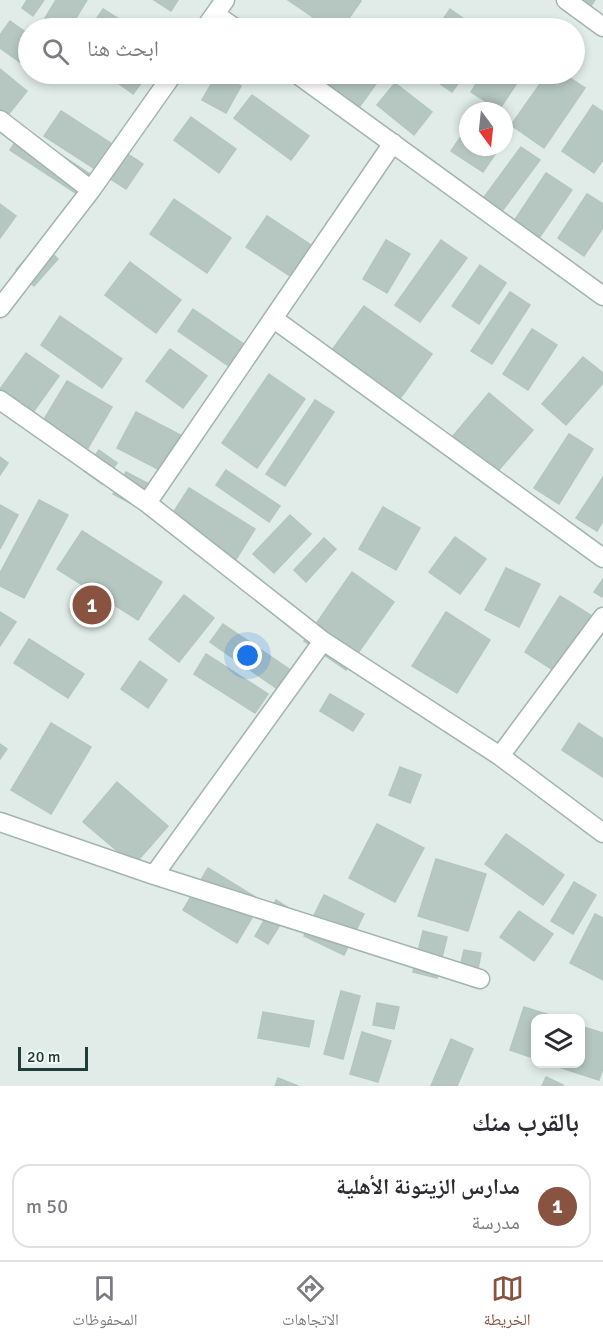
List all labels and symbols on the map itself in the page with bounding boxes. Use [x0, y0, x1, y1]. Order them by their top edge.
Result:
north arrow [459, 102, 513, 156]
pin: 1 [72, 582, 112, 628]
your location [233, 641, 262, 670]
scale bar [18, 1044, 88, 1072]

